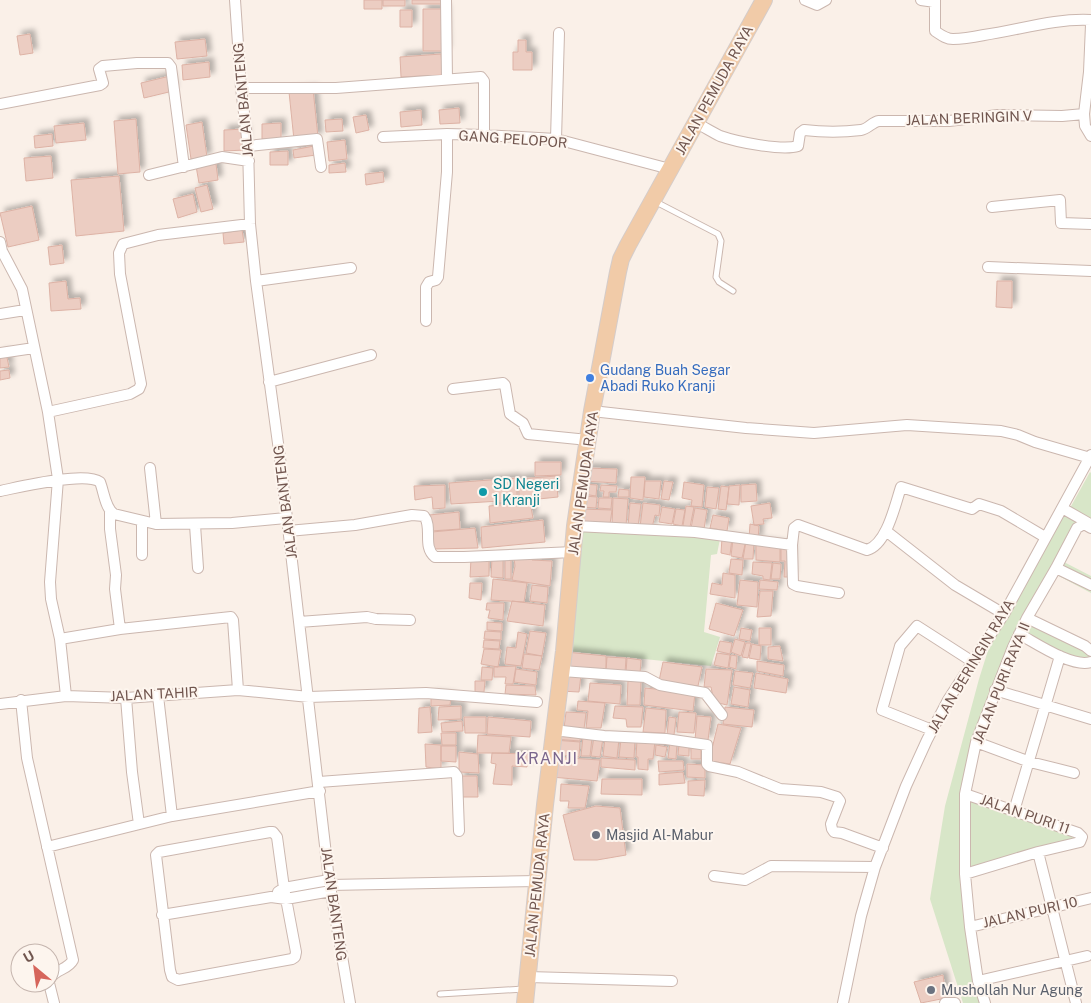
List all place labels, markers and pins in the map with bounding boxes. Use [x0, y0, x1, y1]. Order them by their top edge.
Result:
place label: Gudang Buah Segar Abadi Ruko Kranji [600, 362, 730, 394]
marker: Gudang Buah Segar Abadi Ruko Kranji [584, 372, 596, 384]
place label: SD Negeri 1 Kranji [493, 476, 559, 508]
marker: SD Negeri 1 Kranji [477, 486, 489, 498]
place label: Masjid Al-Mabur [606, 827, 713, 843]
marker: Masjid Al-Mabur [590, 829, 602, 841]
place label: Mushollah Nur Agung [941, 982, 1083, 998]
marker: Mushollah Nur Agung [925, 984, 937, 996]

